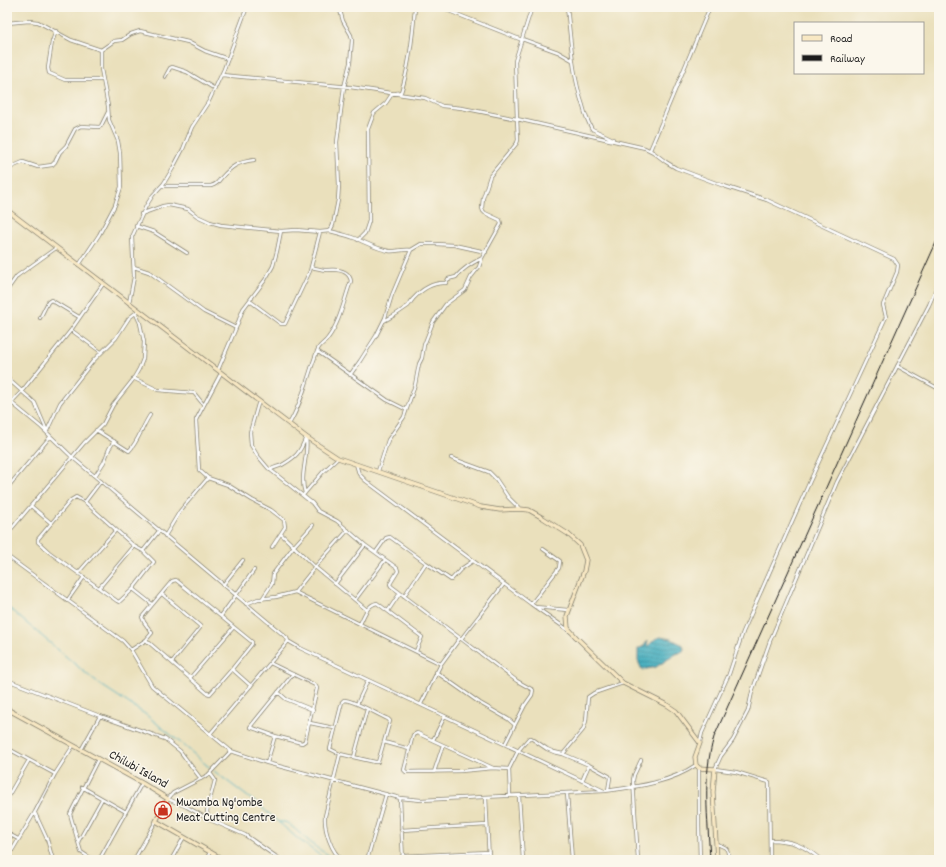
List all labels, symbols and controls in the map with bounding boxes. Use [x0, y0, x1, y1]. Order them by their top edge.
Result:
legend [794, 22, 924, 74]
text: Road [830, 31, 852, 48]
text: Railway [830, 51, 866, 68]
street label: Chilubi Island [105, 746, 171, 794]
place label: Mwamba Ng'ombe Meat Cutting Centre [176, 794, 276, 828]
shop icon: Mwamba Ng'ombe Meat Cutting Centre [153, 800, 173, 820]

